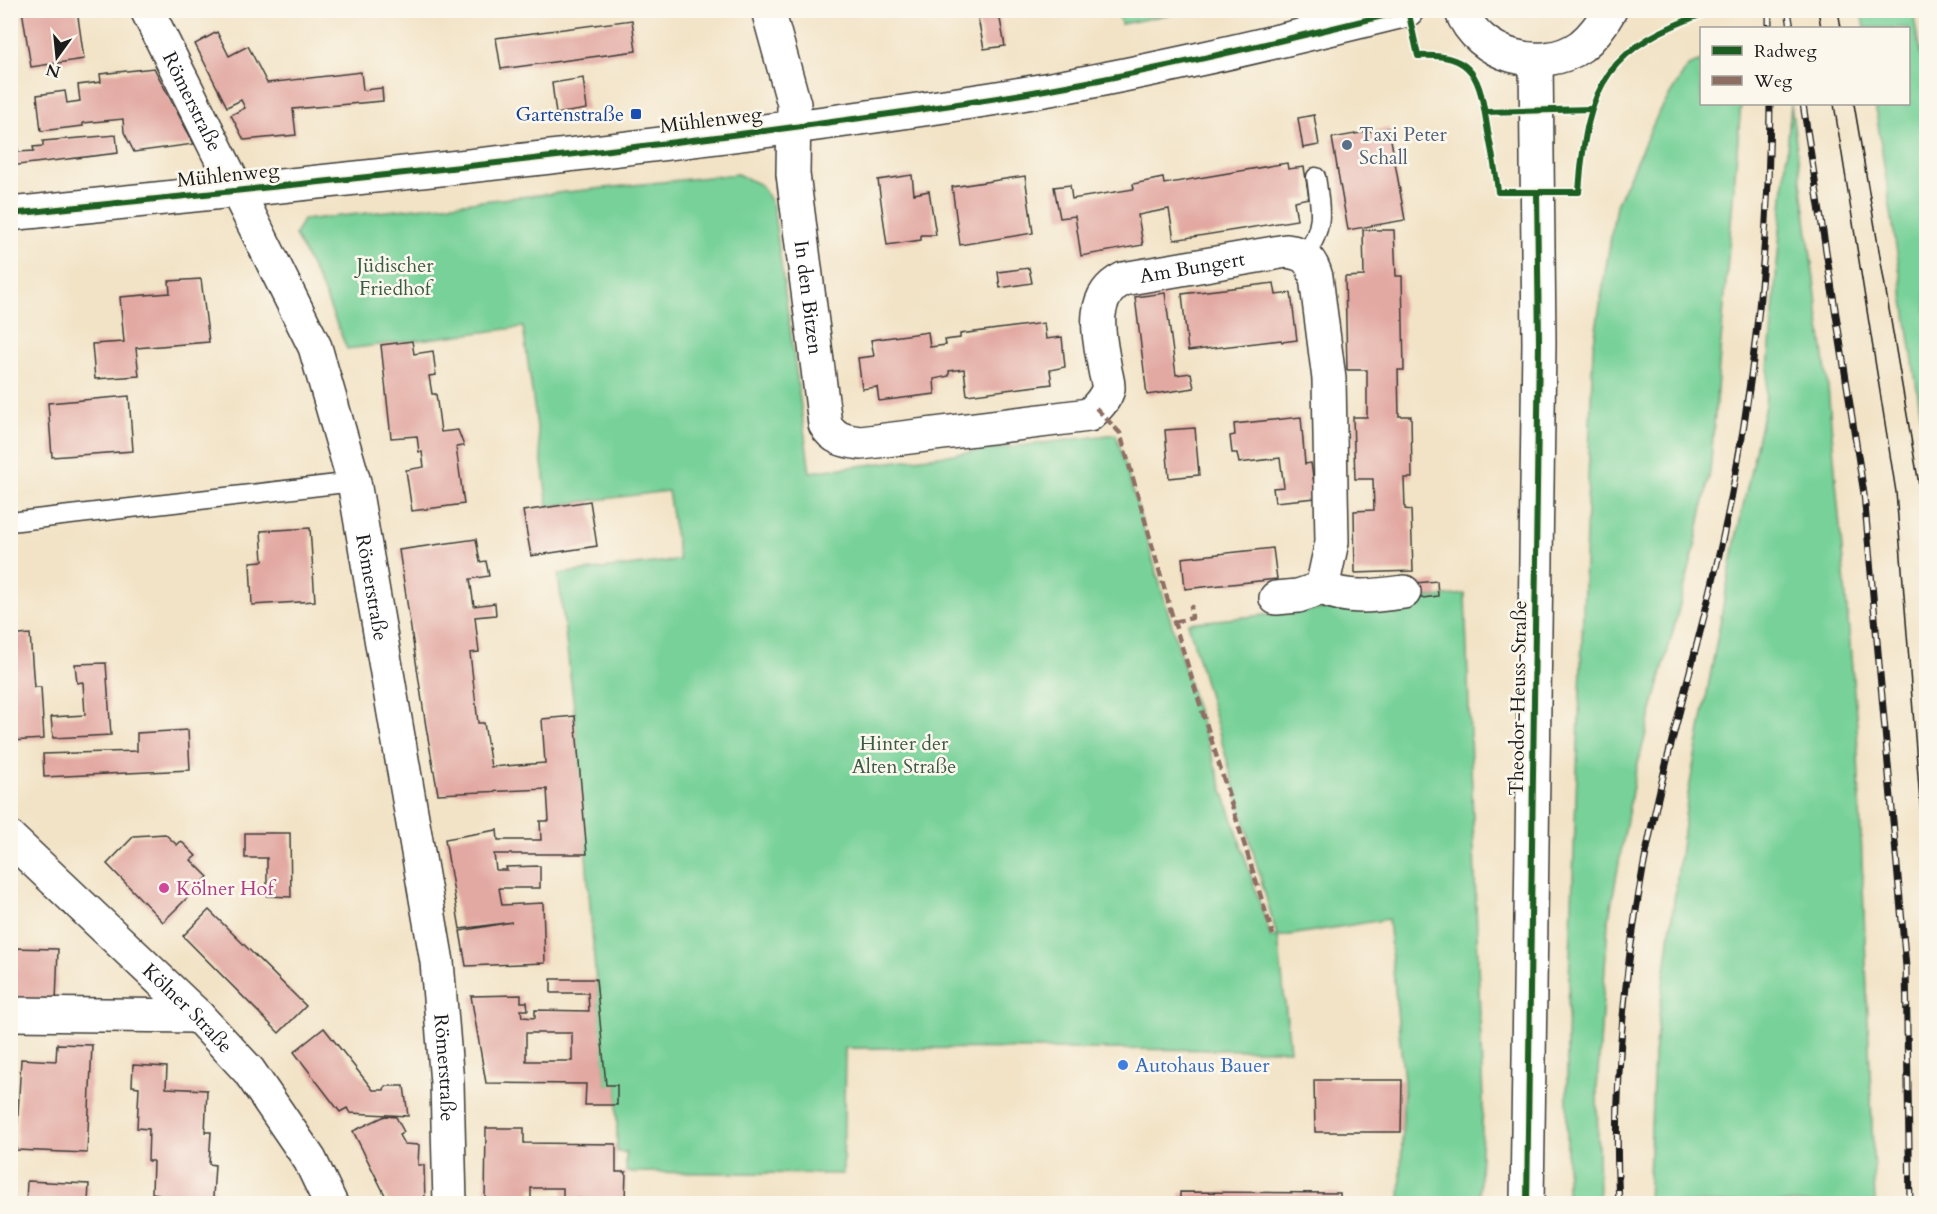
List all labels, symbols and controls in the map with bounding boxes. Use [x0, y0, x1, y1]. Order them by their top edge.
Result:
north arrow [27, 27, 87, 87]
legend [1700, 27, 1910, 105]
text: Radweg [1754, 39, 1817, 64]
street label: Römerstraße [156, 47, 229, 156]
text: N [44, 58, 63, 83]
text: Weg [1753, 69, 1793, 94]
street label: Mühlenweg [658, 100, 764, 140]
place label: Gartenstraße [516, 101, 624, 128]
marker: Gartenstraße [629, 107, 643, 121]
place label: Taxi Peter Schall [1359, 121, 1448, 171]
marker: Taxi Peter Schall [1340, 138, 1354, 152]
street label: Mühlenweg [176, 156, 281, 194]
street label: In den Bitzen [788, 239, 830, 357]
street label: Am Bungert [1137, 245, 1248, 289]
park label: Jüdischer Friedhof [353, 252, 434, 302]
street label: Römerstraße [350, 532, 395, 643]
street label: Theodor-Heuss-Straße [1503, 600, 1533, 796]
park label: Hinter der Alten Straße [852, 730, 956, 780]
place label: Kölner Hof [176, 875, 276, 902]
marker: Kölner Hof [157, 881, 171, 895]
street label: Kölner Straße [137, 957, 239, 1059]
street label: Römerstraße [428, 1013, 461, 1122]
place label: Autohaus Bauer [1135, 1052, 1270, 1079]
marker: Autohaus Bauer [1116, 1058, 1130, 1072]

